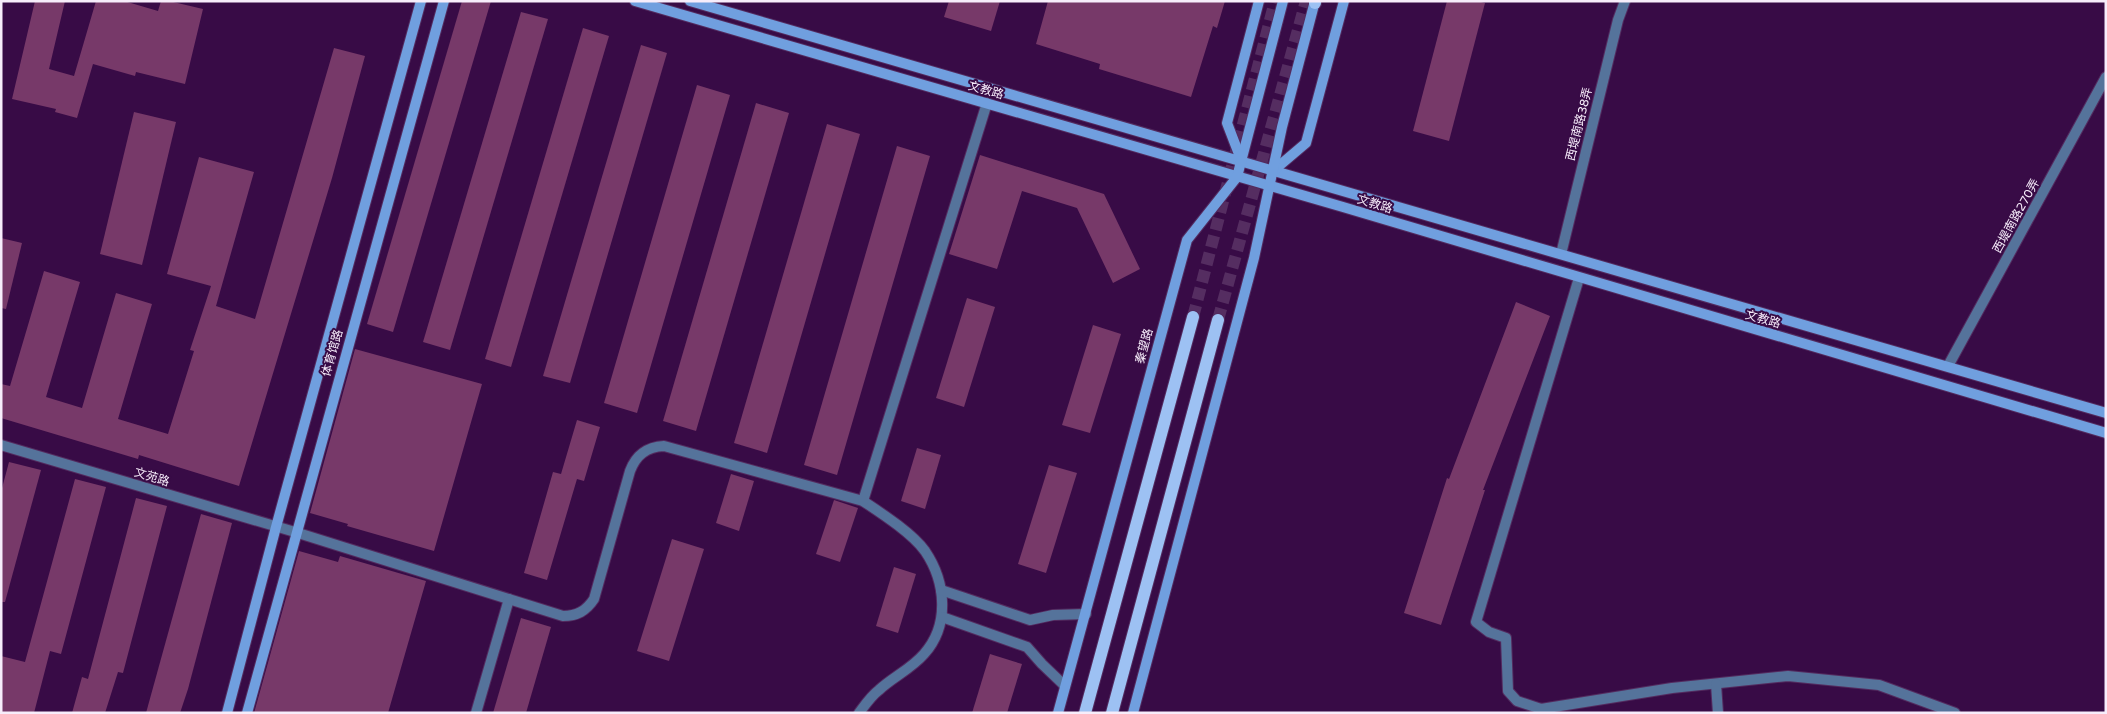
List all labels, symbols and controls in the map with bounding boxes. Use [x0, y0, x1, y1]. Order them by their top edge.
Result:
street label: 文教路 [967, 78, 1005, 102]
street label: 西堤南路38弄 [1563, 86, 1595, 162]
street label: 西堤南路270弄 [1990, 176, 2042, 256]
street label: 文教路 [1356, 192, 1394, 216]
street label: 文教路 [1744, 307, 1782, 331]
street label: 秦望路 [1133, 327, 1155, 365]
street label: 体育馆路 [319, 328, 345, 378]
street label: 文苑路 [133, 465, 171, 489]

